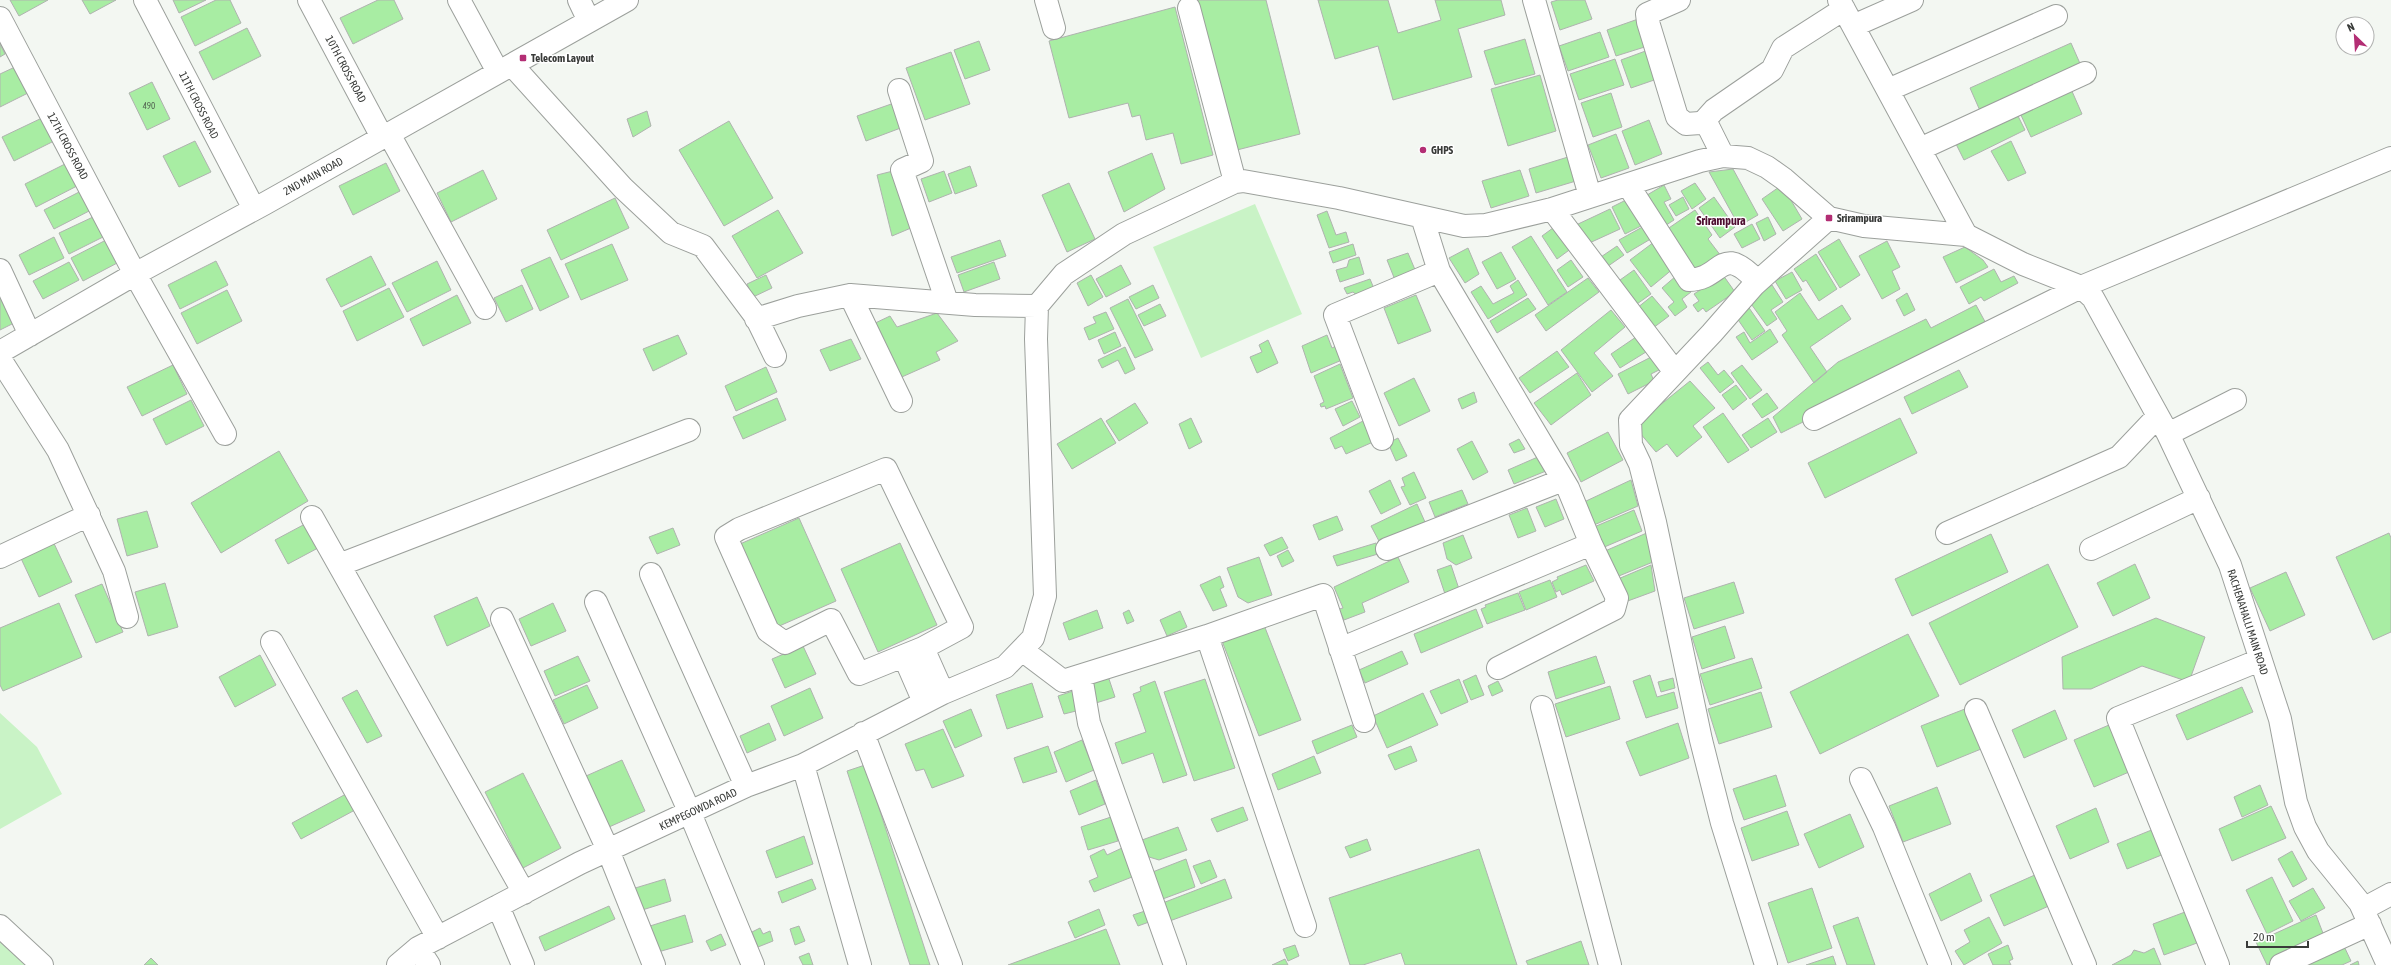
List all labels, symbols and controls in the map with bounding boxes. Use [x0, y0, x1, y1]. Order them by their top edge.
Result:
north arrow [2335, 16, 2375, 56]
text: N [2345, 20, 2356, 34]
street label: 10TH CROSS ROAD [323, 34, 369, 104]
place label: Telecom Layout [531, 52, 595, 64]
marker: Telecom Layout [518, 53, 528, 63]
street label: 11TH CROSS ROAD [177, 69, 221, 141]
house number: 490 [143, 101, 155, 111]
street label: 12TH CROSS ROAD [45, 111, 91, 181]
place label: GHPS [1431, 144, 1454, 156]
marker: GHPS [1418, 145, 1428, 155]
street label: 2ND MAIN ROAD [281, 155, 345, 197]
place label: Srirampura [1837, 212, 1882, 224]
marker: Srirampura [1824, 213, 1834, 223]
district label: Srirampura [1696, 214, 1746, 228]
street label: RACHENAHALLI MAIN ROAD [2225, 568, 2271, 676]
street label: KEMPEGOWDA ROAD [657, 786, 739, 832]
scale bar [2247, 923, 2308, 949]
text: 20 m [2253, 930, 2275, 944]

